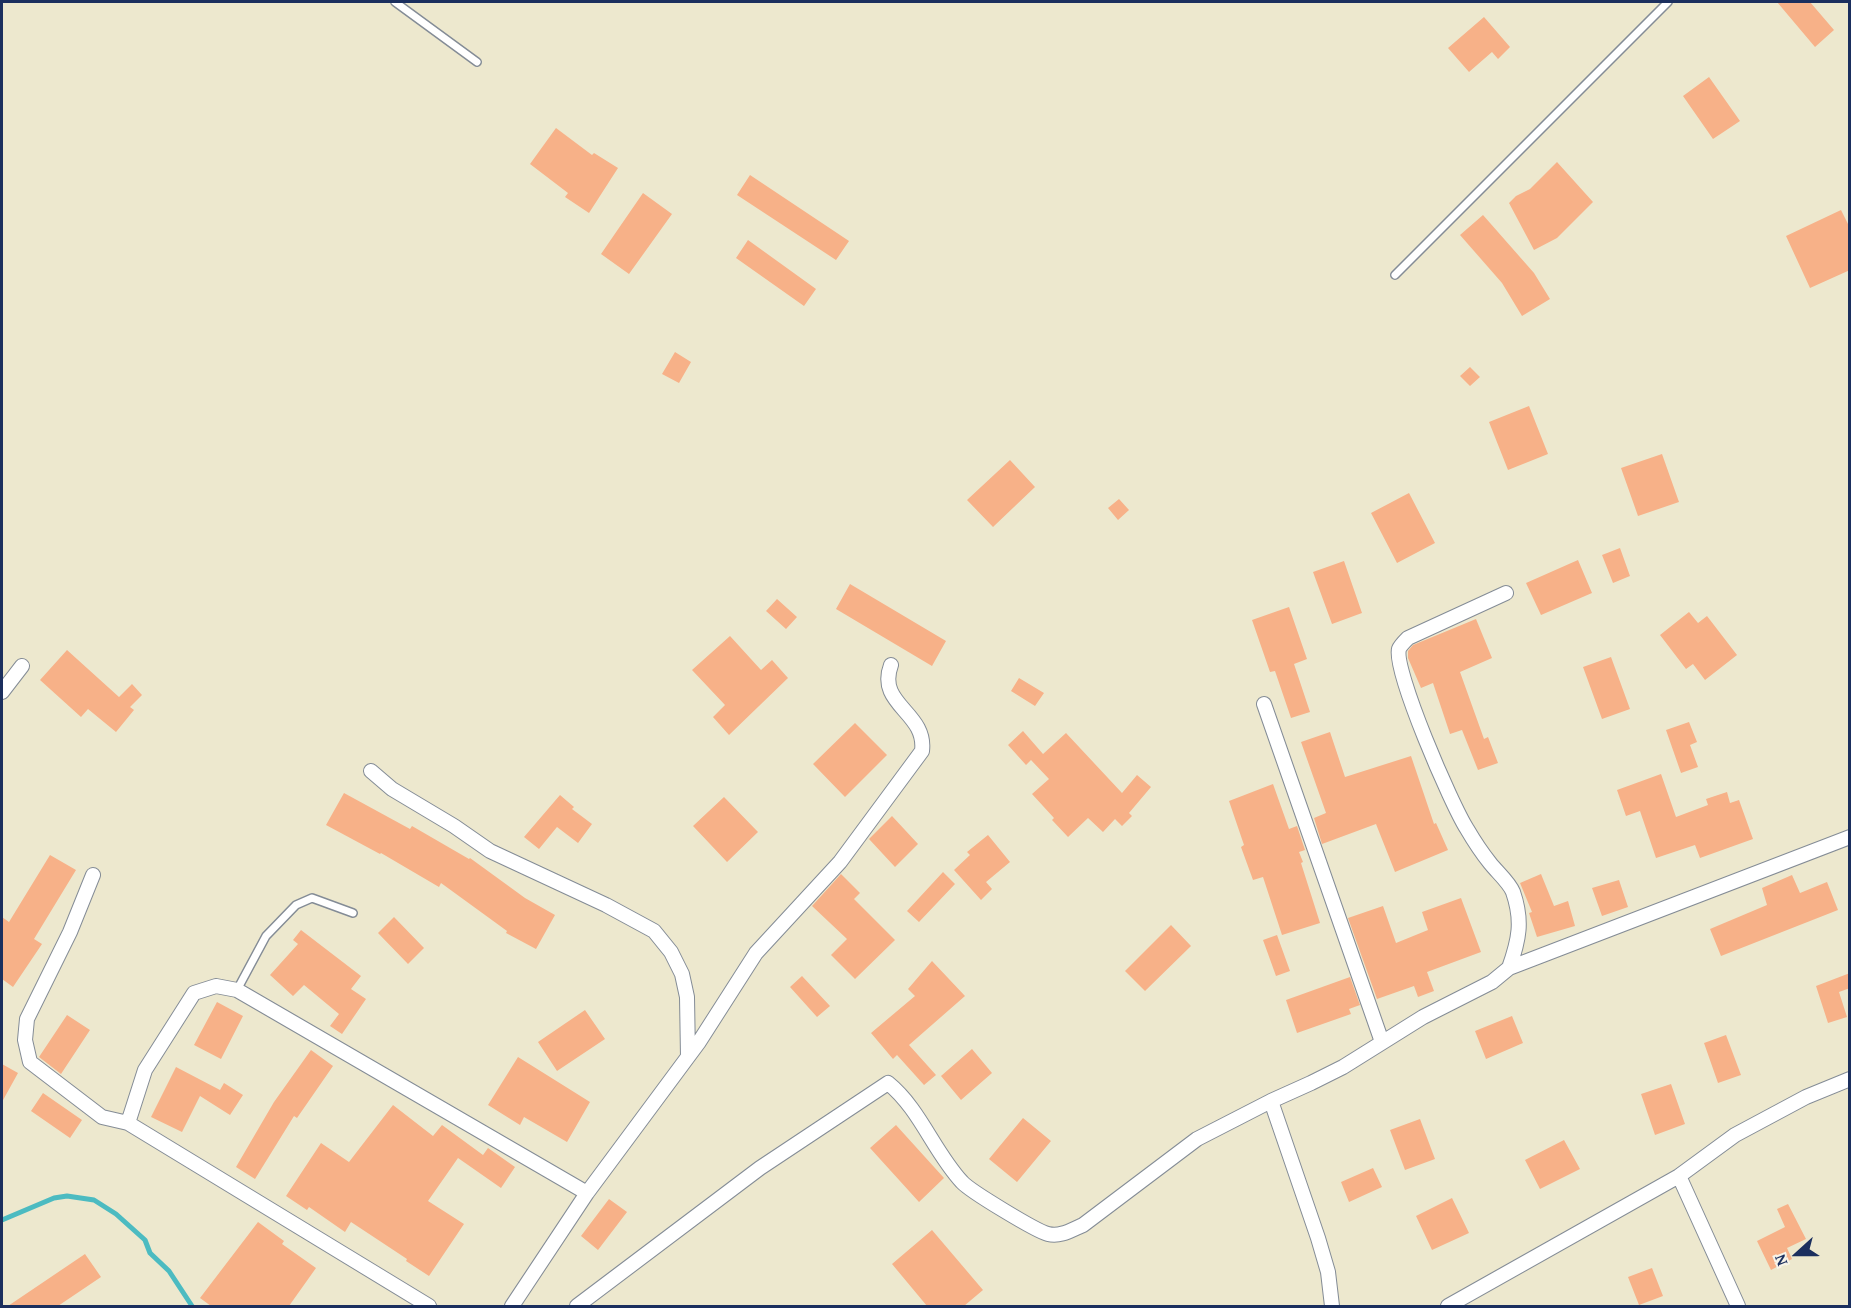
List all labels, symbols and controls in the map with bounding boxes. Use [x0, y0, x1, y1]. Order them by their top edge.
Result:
north arrow [1767, 1224, 1827, 1284]
text: N [1767, 1251, 1793, 1270]

